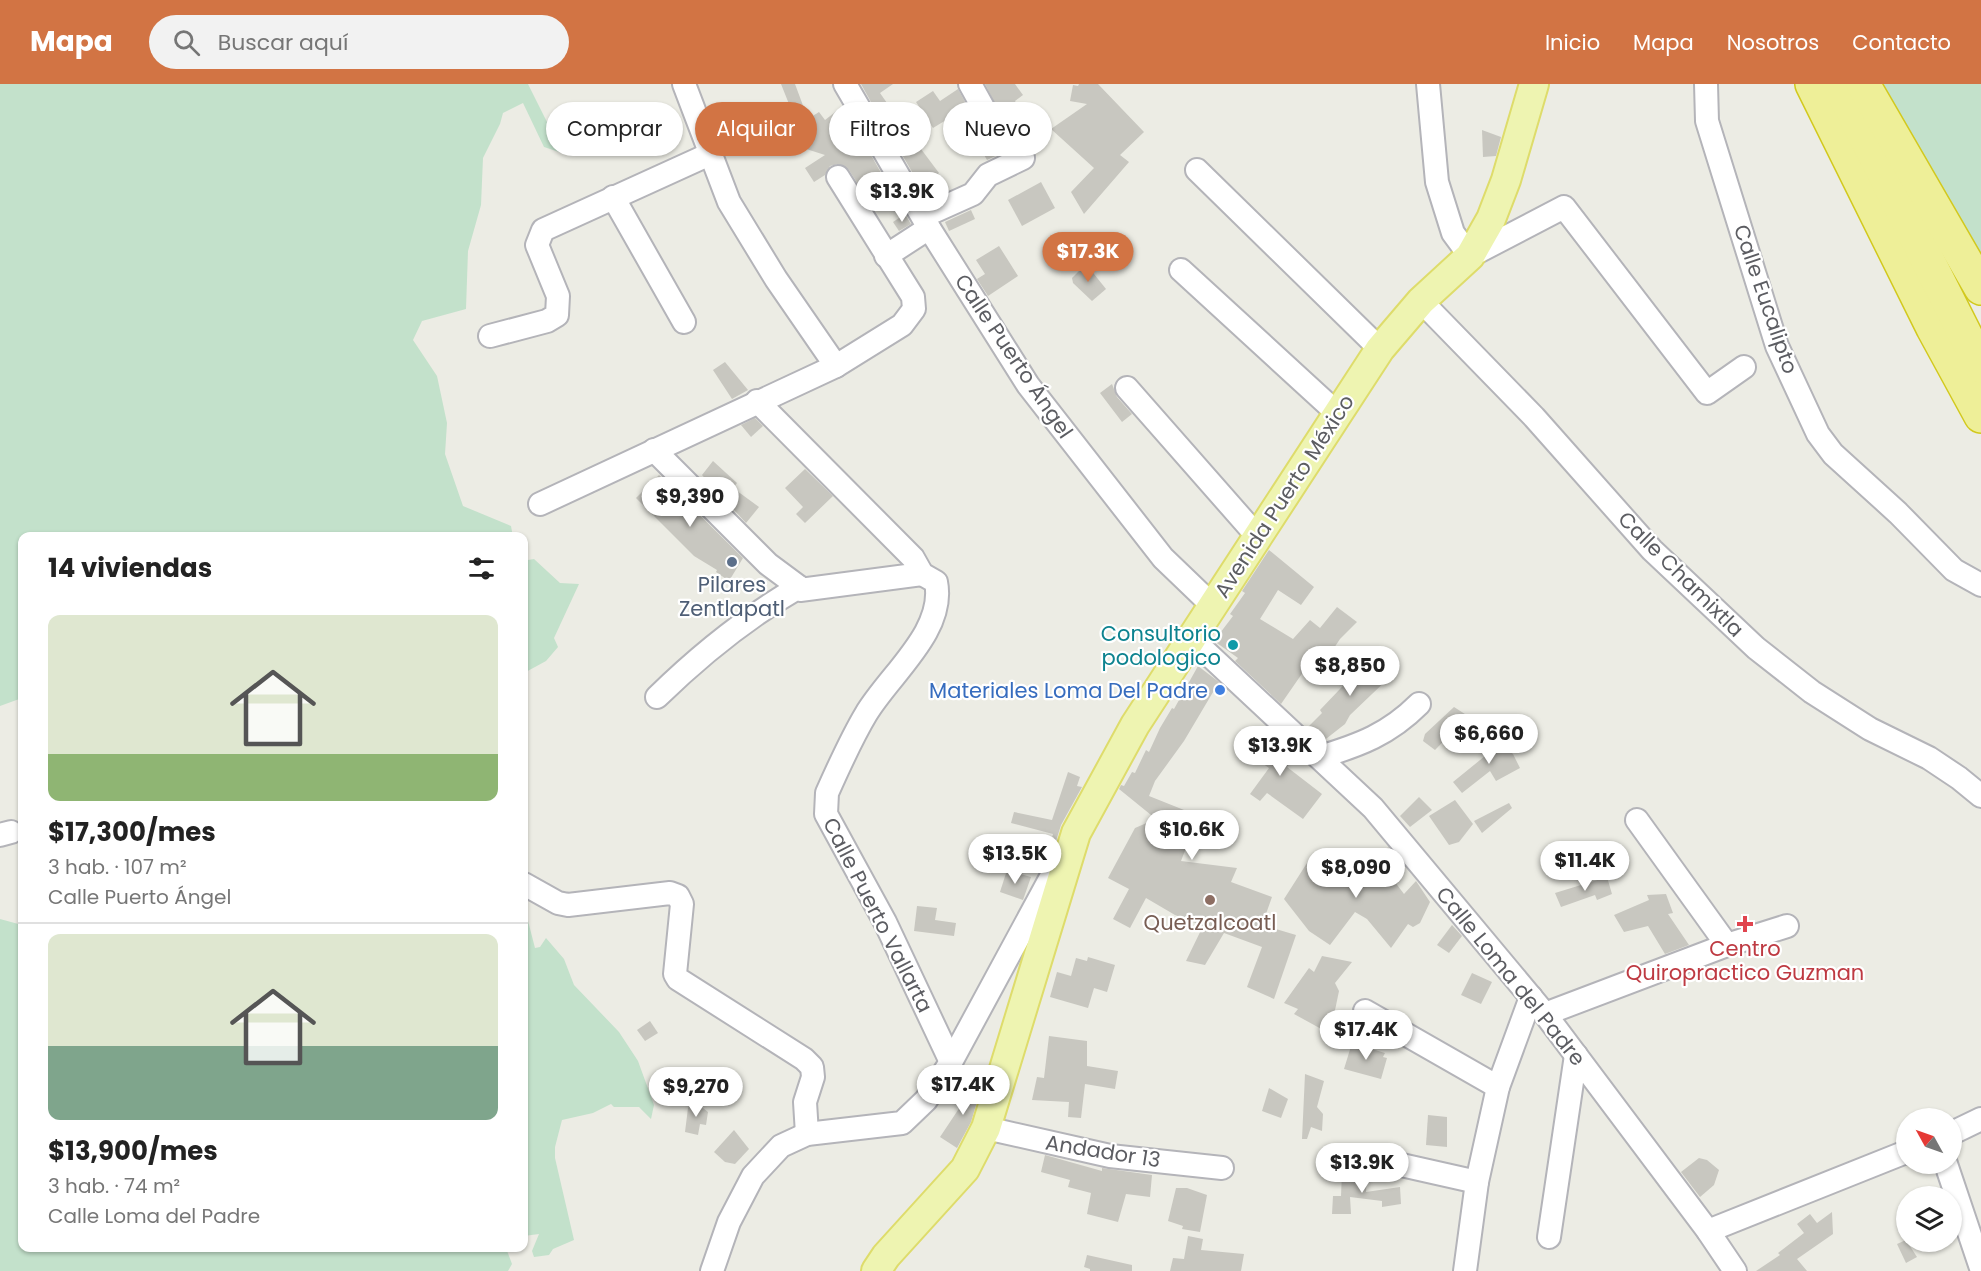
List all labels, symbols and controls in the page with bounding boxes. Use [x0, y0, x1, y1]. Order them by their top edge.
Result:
search box [149, 15, 569, 69]
text: Mapa [30, 22, 113, 61]
icon: search [170, 26, 203, 59]
text: Buscar aquí [218, 27, 348, 58]
text: Inicio [1545, 28, 1600, 57]
text: Mapa [1633, 28, 1694, 57]
text: Nosotros [1727, 28, 1819, 57]
text: Contacto [1852, 28, 1951, 57]
chip: Comprar [546, 102, 683, 156]
chip: Alquilar [695, 102, 817, 156]
chip: Filtros [829, 102, 931, 156]
chip: Nuevo [943, 102, 1052, 156]
pin: $13.9K [853, 172, 951, 223]
text: $13.9K [870, 177, 934, 205]
street label: Calle Eucalipto [1727, 220, 1805, 378]
pin: $17.3K [1039, 232, 1137, 283]
text: $17.3K [1056, 237, 1120, 265]
street label: Calle Puerto Ángel [948, 268, 1080, 444]
street label: Avenida Puerto México [1207, 389, 1361, 603]
pin: $9,390 [641, 477, 739, 528]
text: $9,390 [656, 482, 724, 510]
street label: Calle Chamixtla [1612, 505, 1750, 643]
text: 14 viviendas [48, 550, 212, 586]
icon: filters [465, 552, 498, 585]
marker: Pilares Zentlapatl [725, 555, 739, 569]
place label: Pilares Zentlapatl [679, 570, 785, 623]
place label: Consultorio podologico [1101, 619, 1221, 672]
marker: Consultorio podologico [1226, 638, 1240, 652]
pin: $8,850 [1301, 646, 1399, 697]
text: $8,850 [1315, 651, 1385, 679]
icon: home [219, 654, 327, 762]
place label: Materiales Loma Del Padre [929, 676, 1208, 705]
marker: Materiales Loma Del Padre [1213, 683, 1227, 697]
pin: $6,660 [1440, 714, 1538, 765]
text: $6,660 [1454, 719, 1524, 747]
pin: $13.9K [1231, 726, 1329, 777]
text: $13.9K [1248, 731, 1312, 759]
pin: $10.6K [1143, 810, 1241, 861]
street label: Calle Puerto Vallarta [816, 813, 940, 1017]
text: $17,300/mes [48, 814, 216, 850]
text: $10.6K [1159, 815, 1225, 843]
pin: $13.5K [966, 834, 1064, 885]
text: $13.5K [982, 839, 1048, 867]
pin: $11.4K [1536, 841, 1634, 892]
text: $11.4K [1554, 846, 1616, 874]
pin: $8,090 [1307, 848, 1405, 899]
text: 3 hab. · 107 m² [48, 853, 187, 881]
text: $8,090 [1321, 853, 1391, 881]
street label: Calle Loma del Padre [1430, 880, 1592, 1072]
text: Calle Puerto Ángel [48, 883, 231, 911]
marker: Quetzalcoatl [1203, 893, 1217, 907]
place label: Quetzalcoatl [1144, 908, 1276, 937]
marker: Centro Quiropractico Guzman [1736, 915, 1754, 933]
place label: Centro Quiropractico Guzman [1626, 934, 1864, 987]
icon: home [219, 973, 327, 1081]
pin: $17.4K [1317, 1010, 1415, 1061]
text: $17.4K [1334, 1015, 1398, 1043]
pin: $17.4K [914, 1065, 1012, 1116]
pin: $9,270 [647, 1067, 745, 1118]
text: $17.4K [931, 1070, 995, 1098]
text: $9,270 [663, 1072, 729, 1100]
north arrow [1896, 1108, 1962, 1174]
map controls [1896, 1108, 1962, 1252]
street label: Andador 13 [1043, 1128, 1163, 1174]
text: $13,900/mes [48, 1133, 218, 1169]
pin: $13.9K [1313, 1143, 1411, 1194]
text: $13.9K [1330, 1148, 1394, 1176]
text: 3 hab. · 74 m² [48, 1172, 180, 1200]
button: layers [1896, 1186, 1962, 1252]
text: Calle Loma del Padre [48, 1202, 260, 1230]

